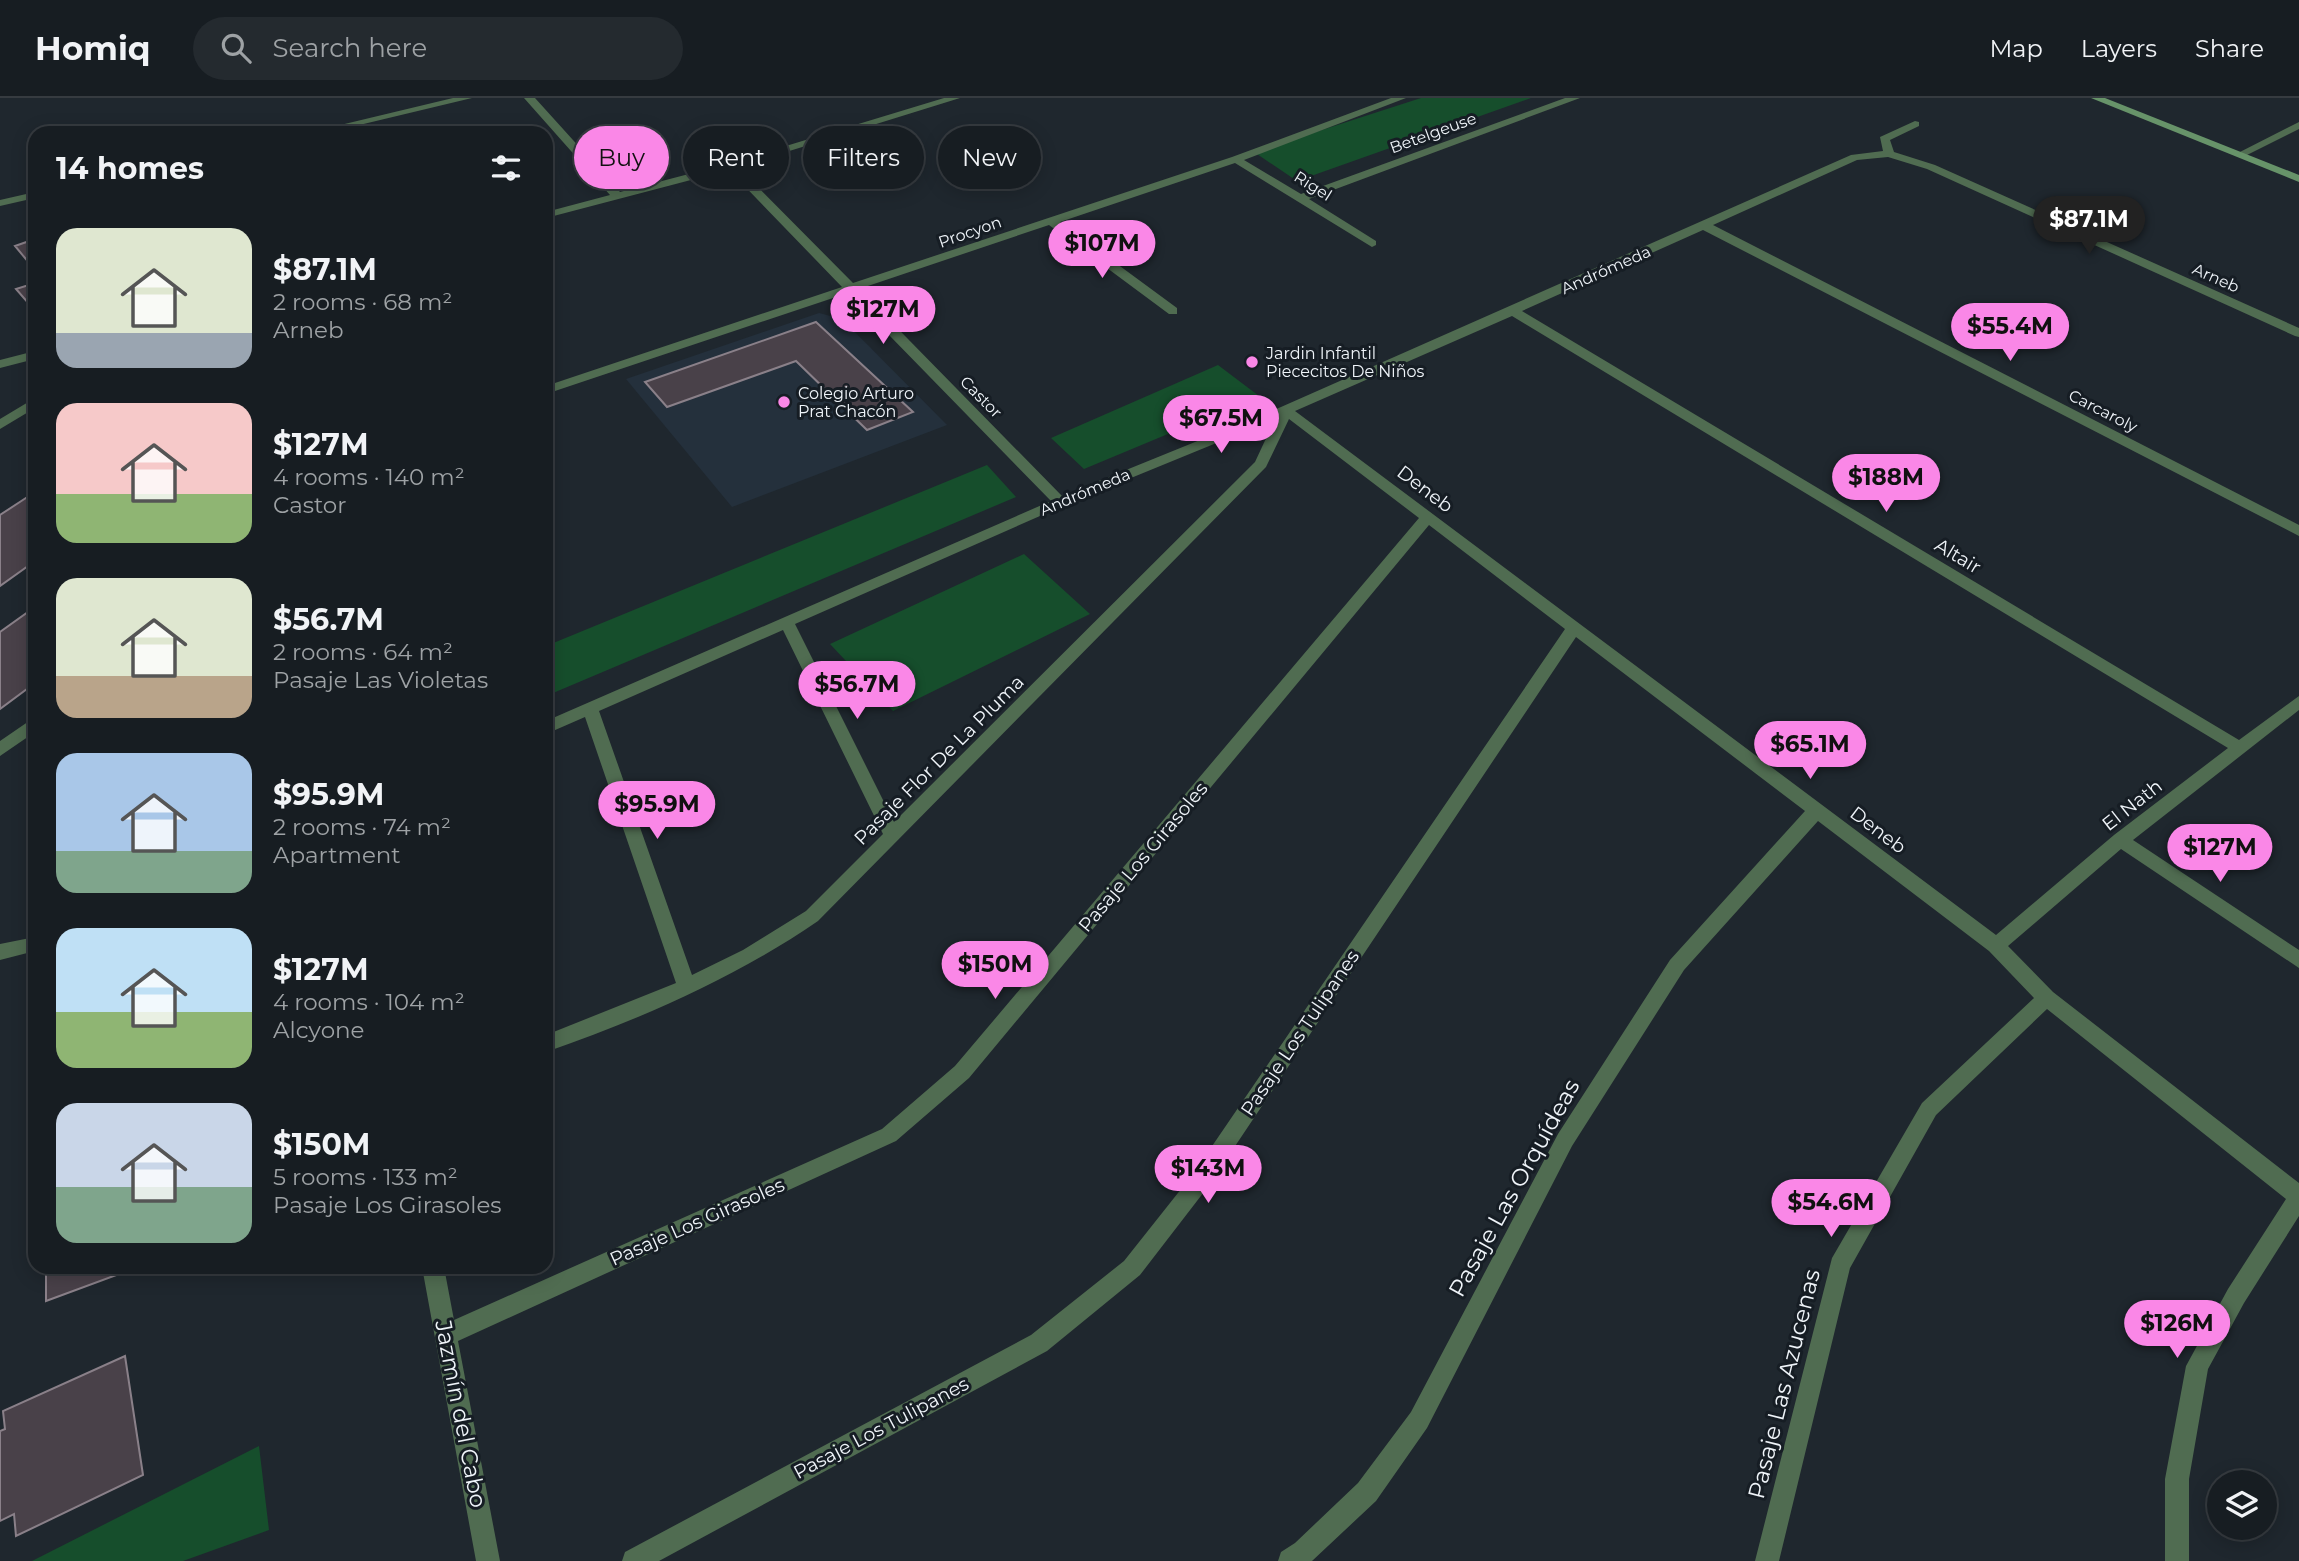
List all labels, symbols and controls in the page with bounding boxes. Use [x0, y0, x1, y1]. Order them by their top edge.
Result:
search box [193, 17, 683, 80]
text: Homiq [35, 28, 151, 68]
icon: search [217, 29, 255, 67]
text: Search here [273, 32, 427, 64]
text: Map [1989, 34, 2043, 63]
text: Layers [2081, 34, 2157, 63]
text: Share [2195, 34, 2264, 63]
street label: Betelgeuse [1387, 109, 1479, 157]
chip: Buy [574, 126, 669, 189]
chip: Rent [683, 126, 789, 189]
chip: Filters [803, 126, 924, 189]
chip: New [938, 126, 1041, 189]
icon: filters [487, 149, 525, 187]
text: 14 homes [56, 150, 204, 187]
street label: Rigel [1291, 167, 1335, 205]
pin: $87.1M [2032, 197, 2146, 256]
text: $87.1M [2049, 205, 2129, 233]
street label: Procyon [936, 212, 1004, 252]
pin: $107M [1053, 220, 1151, 280]
text: $107M [1064, 229, 1140, 257]
street label: Andrómeda [1558, 242, 1654, 298]
text: $87.1M [273, 251, 377, 288]
icon: home [112, 256, 196, 340]
street label: Arneb [2190, 259, 2242, 297]
pin: $127M [834, 286, 932, 346]
text: 2 rooms · 68 m² [273, 288, 452, 316]
text: $127M [846, 295, 920, 323]
pin: $55.4M [1953, 303, 2067, 363]
text: $55.4M [1967, 312, 2053, 340]
text: Arneb [273, 316, 344, 344]
place label: Jardin Infantil Piececitos De Niños [1265, 344, 1424, 381]
marker: Jardin Infantil Piececitos De Niños [1244, 354, 1260, 370]
street label: Castor [956, 372, 1006, 422]
place label: Colegio Arturo Prat Chacón [798, 384, 914, 421]
street label: Carcaroly [2066, 386, 2141, 437]
marker: Colegio Arturo Prat Chacón [776, 394, 792, 410]
pin: $67.5M [1164, 396, 1278, 455]
text: $67.5M [1179, 404, 1263, 432]
text: $127M [273, 426, 369, 463]
icon: home [112, 431, 196, 515]
pin: $188M [1837, 454, 1935, 514]
street label: Deneb [1392, 460, 1458, 518]
text: 4 rooms · 140 m² [273, 463, 465, 491]
text: $188M [1848, 463, 1924, 491]
street label: Andrómeda [1037, 464, 1133, 520]
text: Castor [273, 491, 346, 519]
street label: Altair [1931, 533, 1985, 579]
text: $56.7M [273, 601, 384, 638]
icon: home [112, 606, 196, 690]
text: 2 rooms · 64 m² [273, 638, 453, 666]
pin: $56.7M [800, 662, 914, 721]
text: Pasaje Las Violetas [273, 666, 488, 694]
text: $56.7M [814, 670, 900, 698]
street label: Pasaje Flor De La Pluma [849, 670, 1029, 850]
pin: $65.1M [1753, 722, 1867, 781]
text: $65.1M [1770, 730, 1850, 758]
street label: El Nath [2097, 774, 2167, 836]
text: $95.9M [273, 776, 384, 813]
street label: Pasaje Los Girasoles [1074, 777, 1212, 937]
icon: home [112, 781, 196, 865]
pin: $95.9M [600, 782, 714, 841]
text: $95.9M [614, 790, 700, 818]
street label: Deneb [1845, 801, 1911, 859]
text: 2 rooms · 74 m² [273, 813, 451, 841]
pin: $127M [2171, 824, 2269, 884]
text: $127M [2183, 833, 2257, 861]
text: Apartment [273, 841, 401, 869]
pin: $150M [946, 942, 1044, 1001]
street label: Pasaje Los Tulipanes [1236, 946, 1364, 1120]
text: $150M [958, 950, 1032, 978]
text: $127M [273, 951, 369, 988]
icon: home [112, 956, 196, 1040]
text: 4 rooms · 104 m² [273, 988, 465, 1016]
text: Alcyone [273, 1016, 365, 1044]
street label: Pasaje Las Orquídeas [1442, 1074, 1586, 1302]
text: $150M [273, 1126, 370, 1163]
icon: home [112, 1131, 196, 1215]
pin: $143M [1159, 1146, 1257, 1205]
text: $143M [1171, 1154, 1245, 1182]
text: 5 rooms · 133 m² [273, 1163, 458, 1191]
street label: Pasaje Los Girasoles [606, 1173, 788, 1271]
pin: $54.6M [1774, 1180, 1888, 1239]
text: $54.6M [1787, 1188, 1875, 1216]
text: Pasaje Los Girasoles [273, 1191, 502, 1219]
street label: Pasaje Las Azucenas [1742, 1266, 1826, 1502]
pin: $126M [2128, 1300, 2226, 1360]
text: $126M [2140, 1309, 2214, 1337]
street label: Jazmín del Cabo [429, 1317, 493, 1510]
street label: Pasaje Los Tulipanes [789, 1372, 973, 1484]
map controls [2207, 1470, 2277, 1540]
button: layers [2207, 1470, 2277, 1540]

